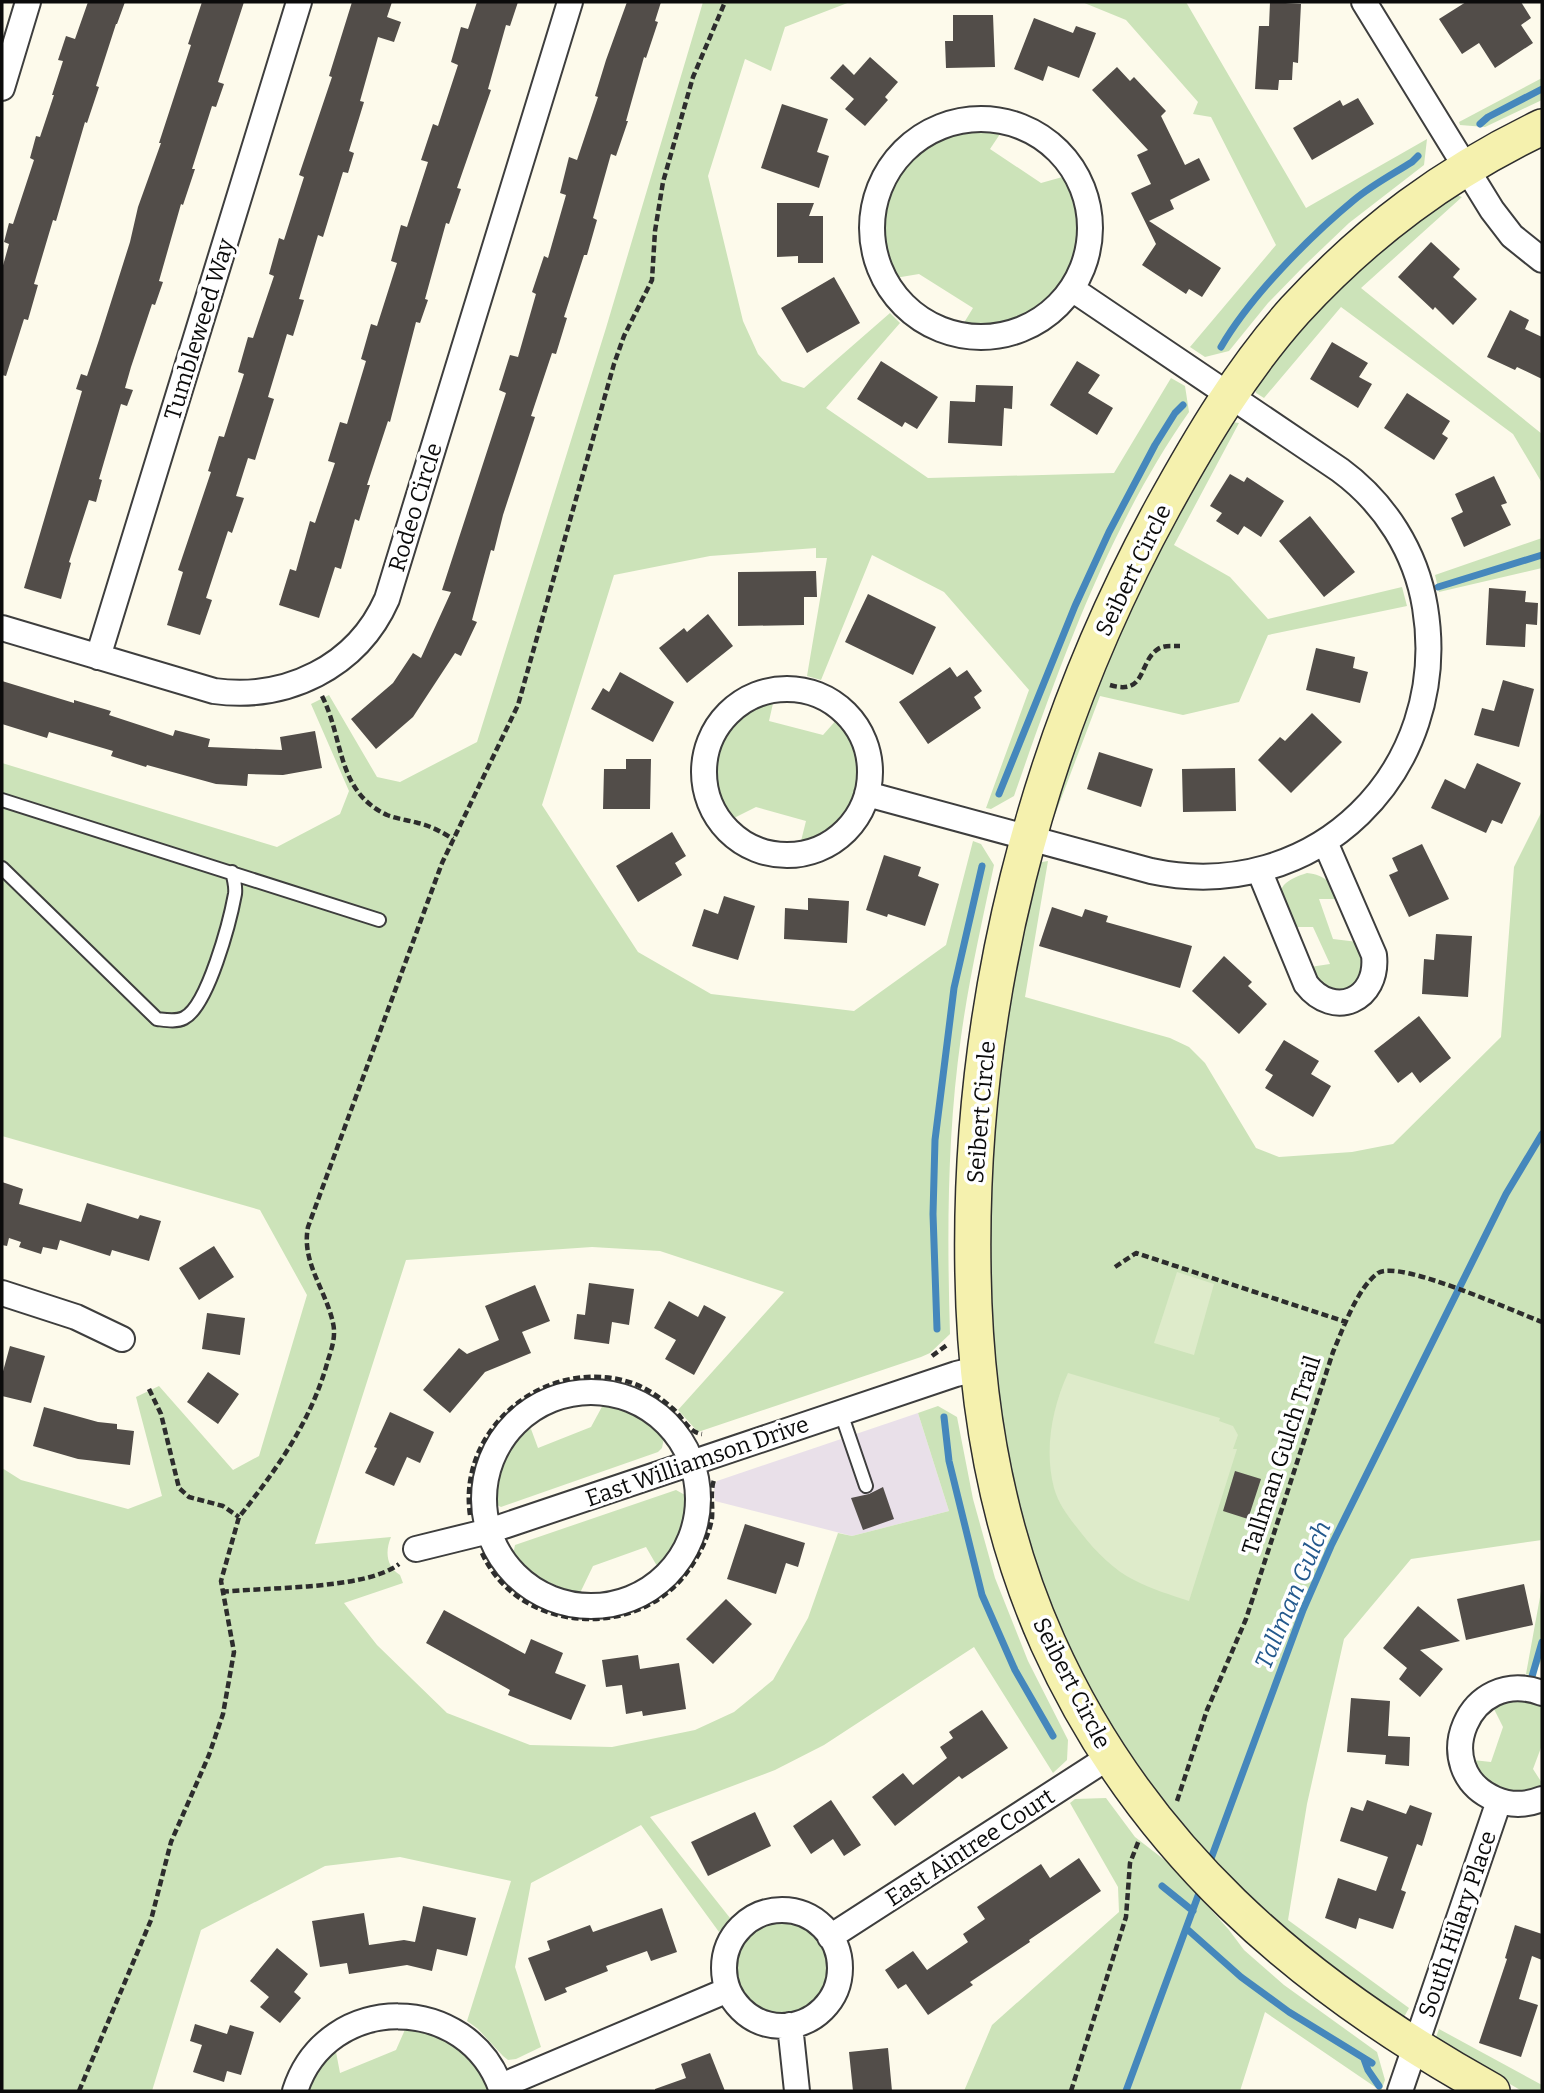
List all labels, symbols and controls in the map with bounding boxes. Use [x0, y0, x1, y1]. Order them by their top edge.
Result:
street label: Tumbleweed Way [158, 234, 240, 423]
street label: Rodeo Circle [382, 439, 448, 575]
street label: Seibert Circle [1089, 500, 1177, 640]
street label: Seibert Circle [961, 1039, 1001, 1185]
street label: Tallman Gulch Trail [1236, 1351, 1327, 1558]
street label: East Williamson Drive [582, 1410, 812, 1512]
water label: Tallman Gulch [1249, 1517, 1337, 1673]
street label: Seibert Circle [1027, 1613, 1117, 1753]
street label: East Aintree Court [880, 1782, 1060, 1912]
street label: South Hilary Place [1412, 1827, 1502, 2021]

